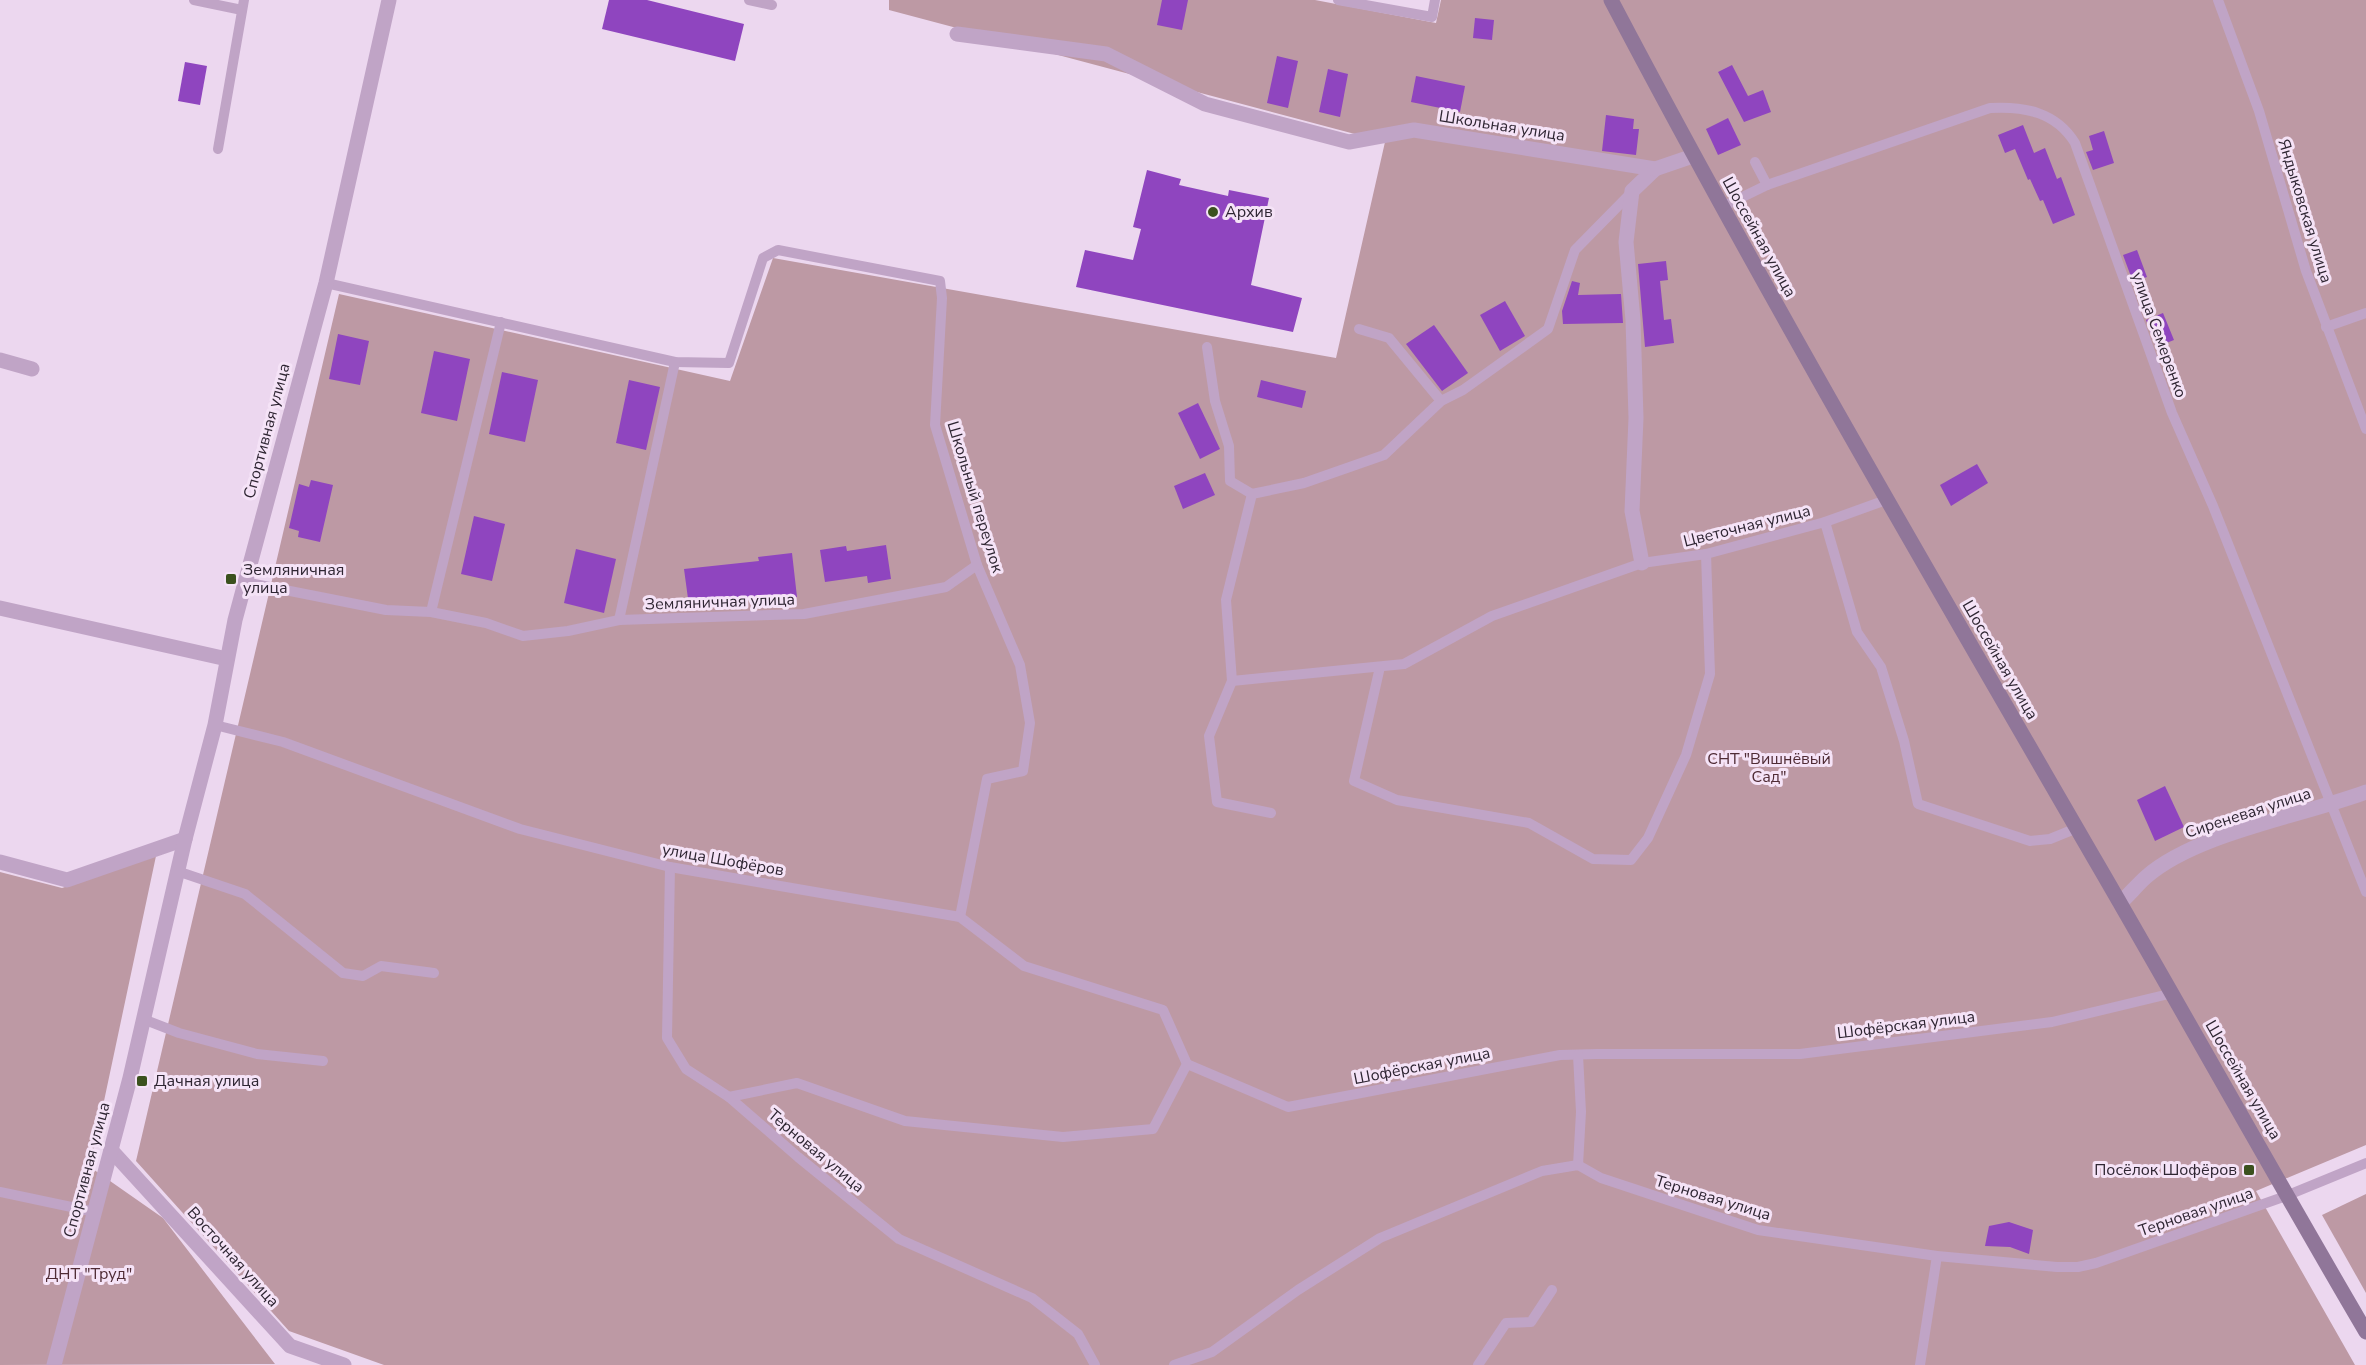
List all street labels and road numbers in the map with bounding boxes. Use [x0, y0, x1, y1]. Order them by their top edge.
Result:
street label: Школьная улица [1437, 105, 1567, 147]
street label: Яндыковская улица [2273, 136, 2337, 286]
street label: Шоссейная улица [1717, 173, 1801, 301]
street label: улица Семеренко [2126, 269, 2192, 401]
street label: Спортивная улица [238, 361, 296, 501]
street label: Школьный переулок [942, 419, 1009, 576]
street label: Цветочная улица [1681, 500, 1813, 552]
street label: Земляничная улица [645, 588, 795, 616]
street label: Шоссейная улица [1957, 596, 2043, 724]
street label: Сиреневая улица [2182, 782, 2314, 844]
street label: улица Шофёров [660, 838, 786, 882]
street label: Шофёрская улица [1836, 1006, 1976, 1044]
street label: Шоссейная улица [2200, 1016, 2286, 1144]
street label: Шофёрская улица [1352, 1042, 1492, 1090]
street label: Спортивная улица [58, 1100, 116, 1240]
street label: Терновая улица [763, 1104, 869, 1198]
street label: Терновая улица [1653, 1170, 1773, 1226]
street label: Терновая улица [2136, 1182, 2256, 1242]
street label: Восточная улица [182, 1202, 284, 1312]

